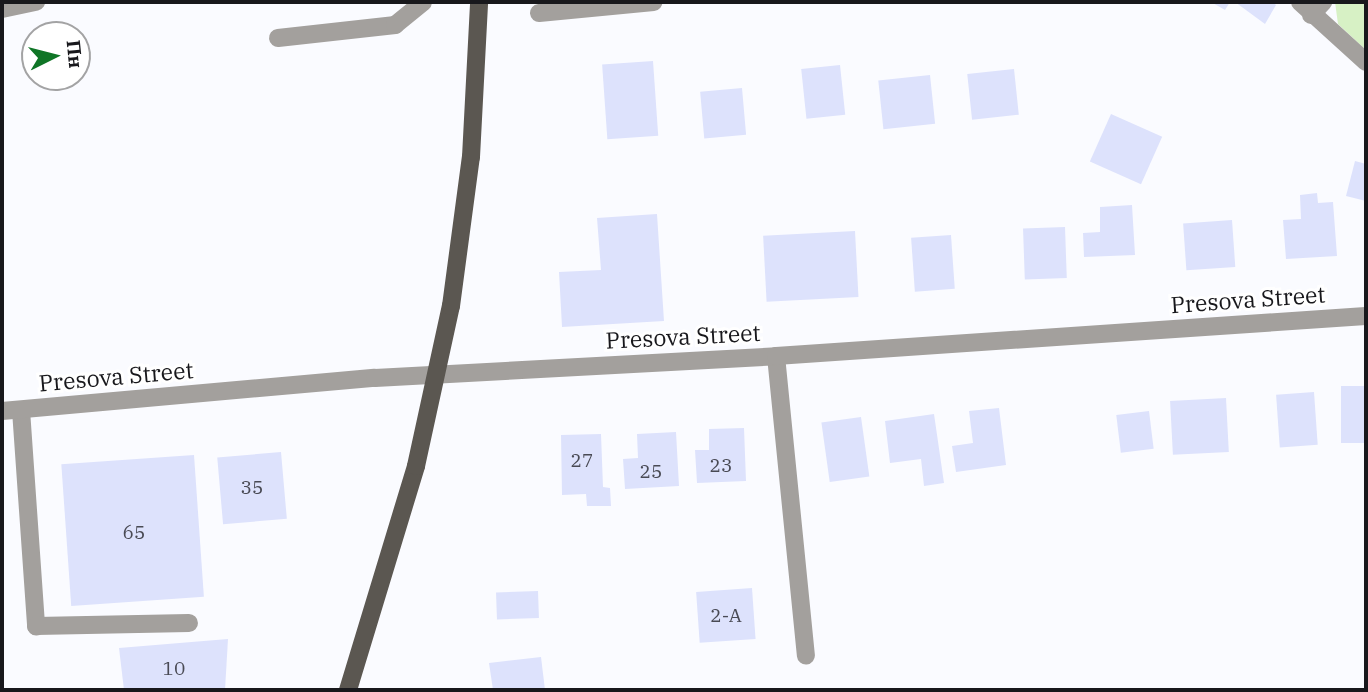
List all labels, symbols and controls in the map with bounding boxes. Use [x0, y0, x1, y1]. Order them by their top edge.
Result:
north arrow [21, 21, 91, 91]
text: Пн [61, 39, 88, 69]
street label: Presova Street [1170, 280, 1326, 318]
street label: Presova Street [605, 318, 761, 354]
street label: Presova Street [38, 355, 194, 397]
house number: 27 [571, 450, 593, 472]
house number: 23 [710, 455, 732, 477]
house number: 25 [640, 461, 662, 483]
house number: 35 [241, 477, 263, 499]
house number: 65 [123, 522, 145, 544]
house number: 2-А [710, 605, 742, 627]
house number: 10 [163, 658, 185, 680]

